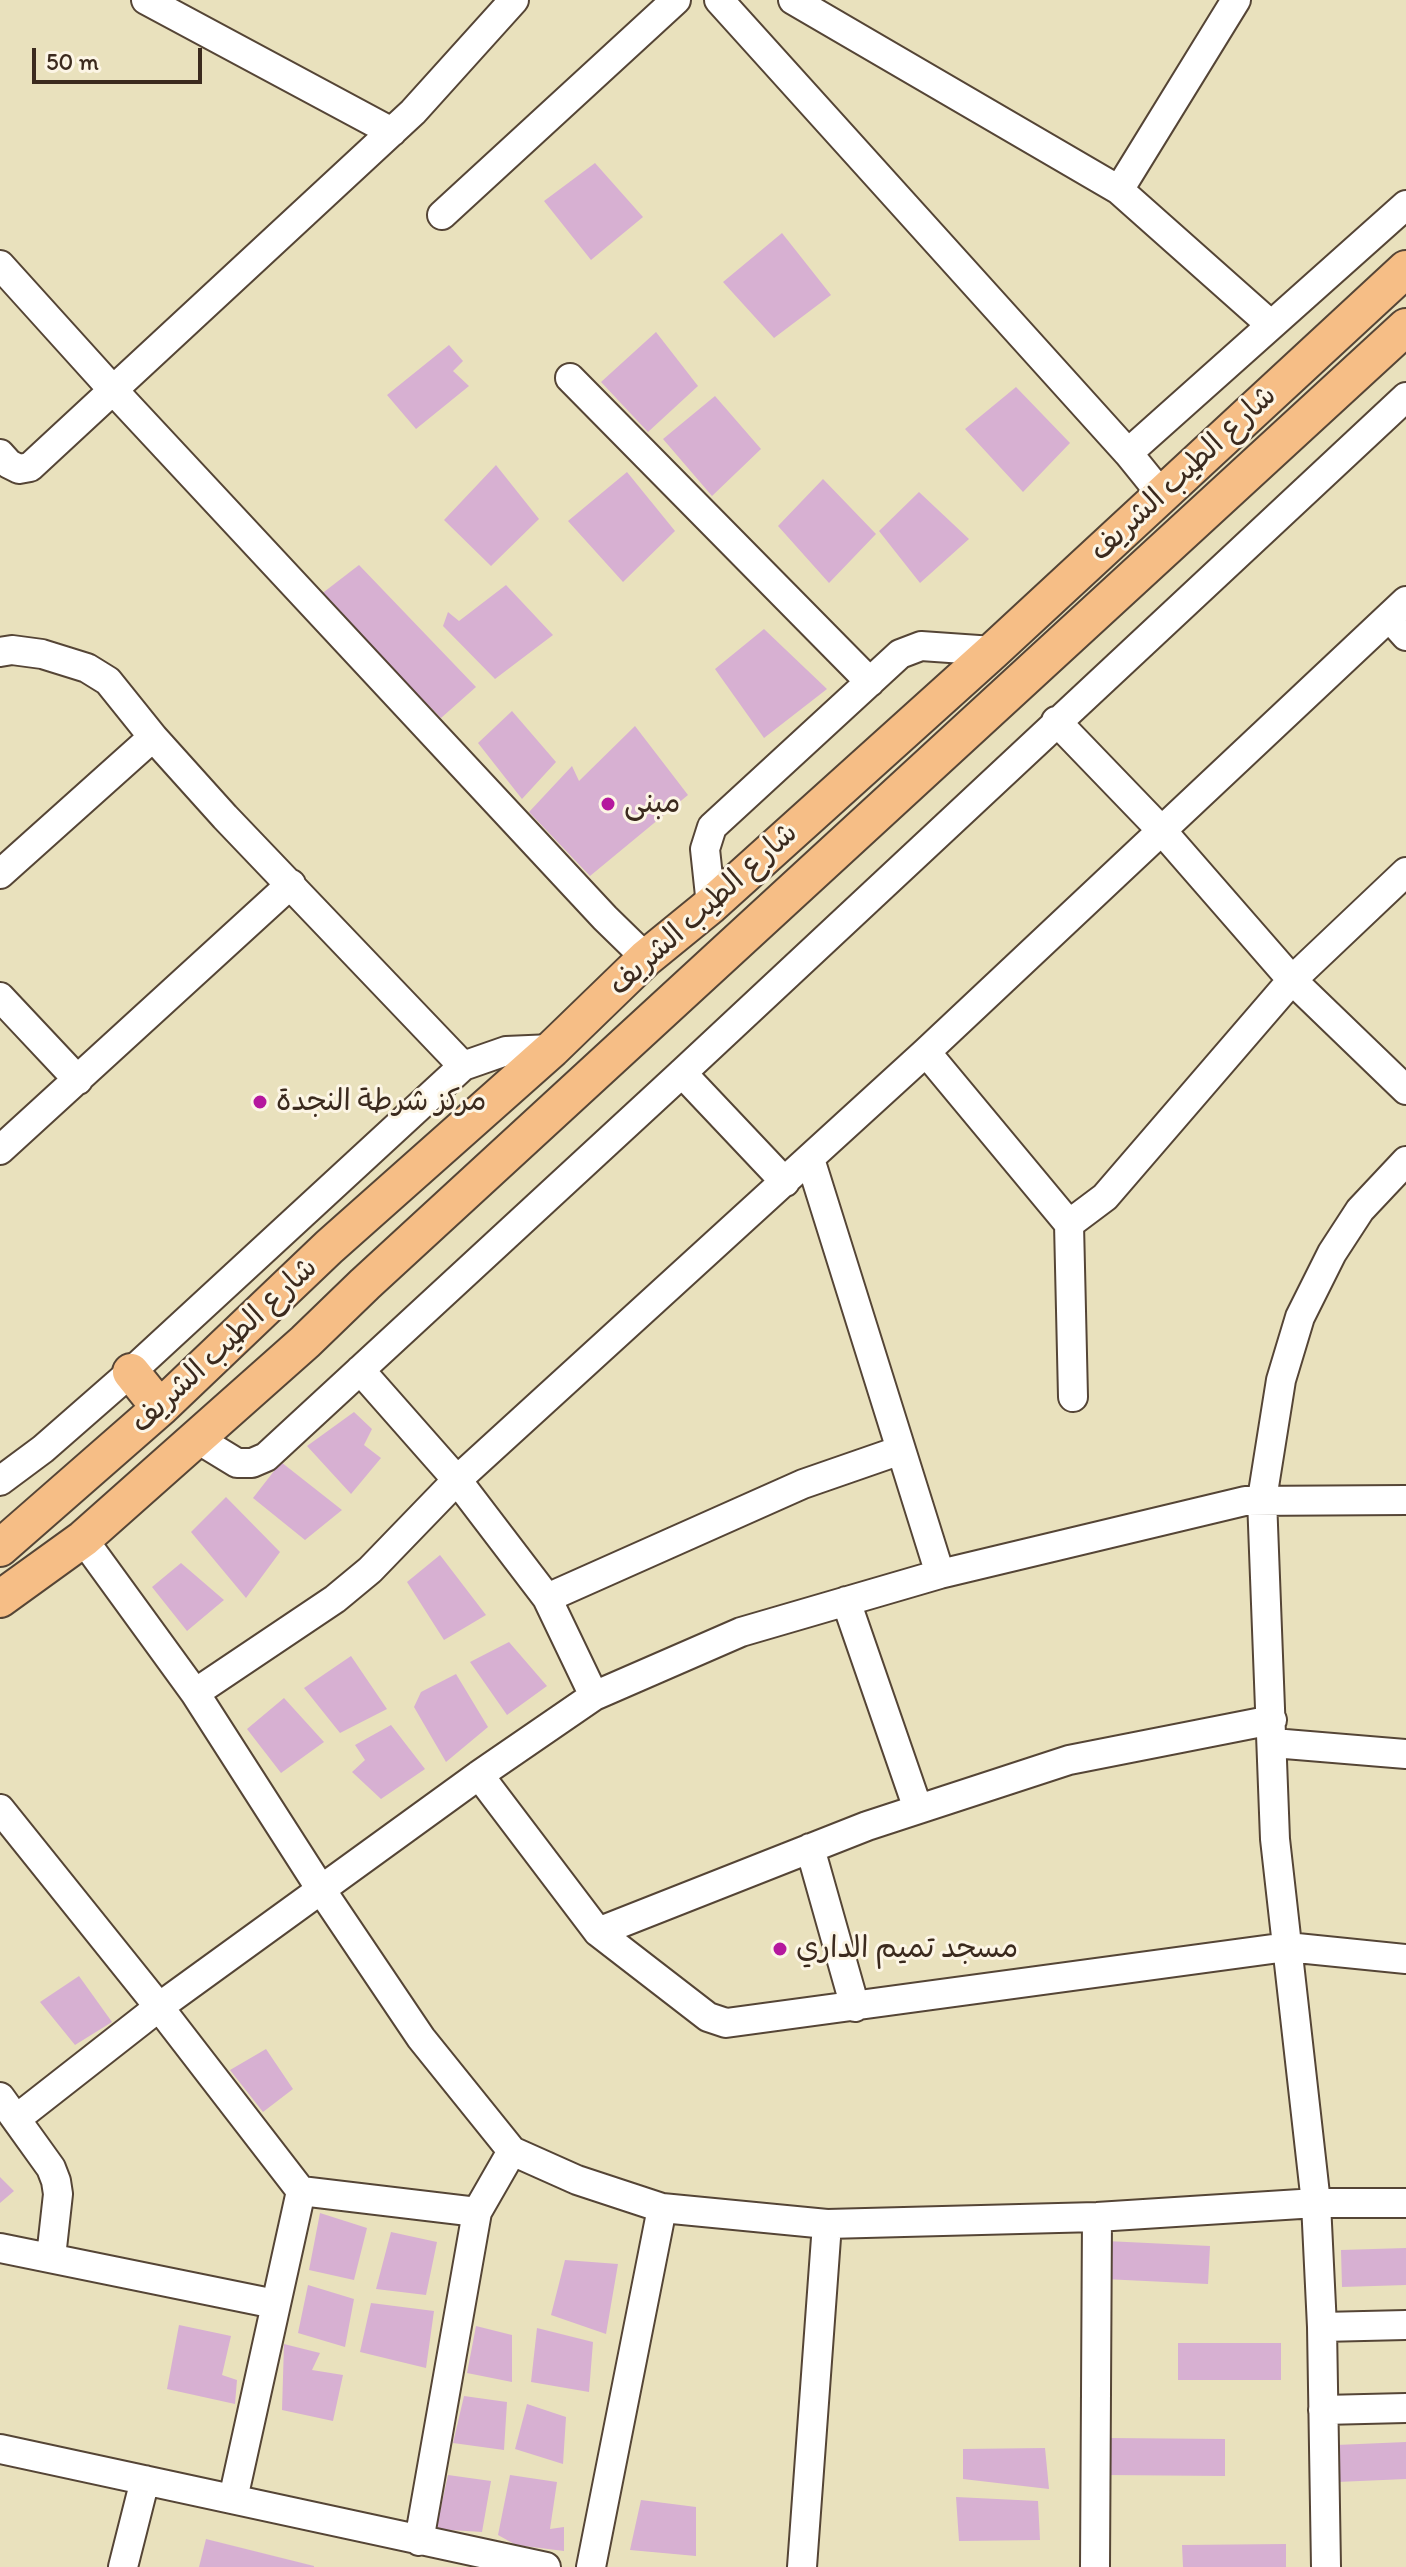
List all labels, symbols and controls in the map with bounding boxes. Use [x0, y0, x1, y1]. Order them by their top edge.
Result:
scale bar [36, 32, 206, 82]
text: 50 m [46, 47, 99, 76]
street label: شارع الطيب الشريف [1083, 378, 1285, 570]
place label: مبنى [624, 786, 680, 822]
marker: مبنى [599, 795, 617, 813]
street label: شارع الطيب الشريف [602, 816, 806, 1004]
place label: مركز شرطة النجدة [276, 1084, 486, 1120]
marker: مركز شرطة النجدة [251, 1093, 269, 1111]
street label: شارع الطيب الشريف [124, 1250, 326, 1442]
place label: مسجد تميم الداري [796, 1931, 1018, 1967]
marker: مسجد تميم الداري [771, 1940, 789, 1958]

